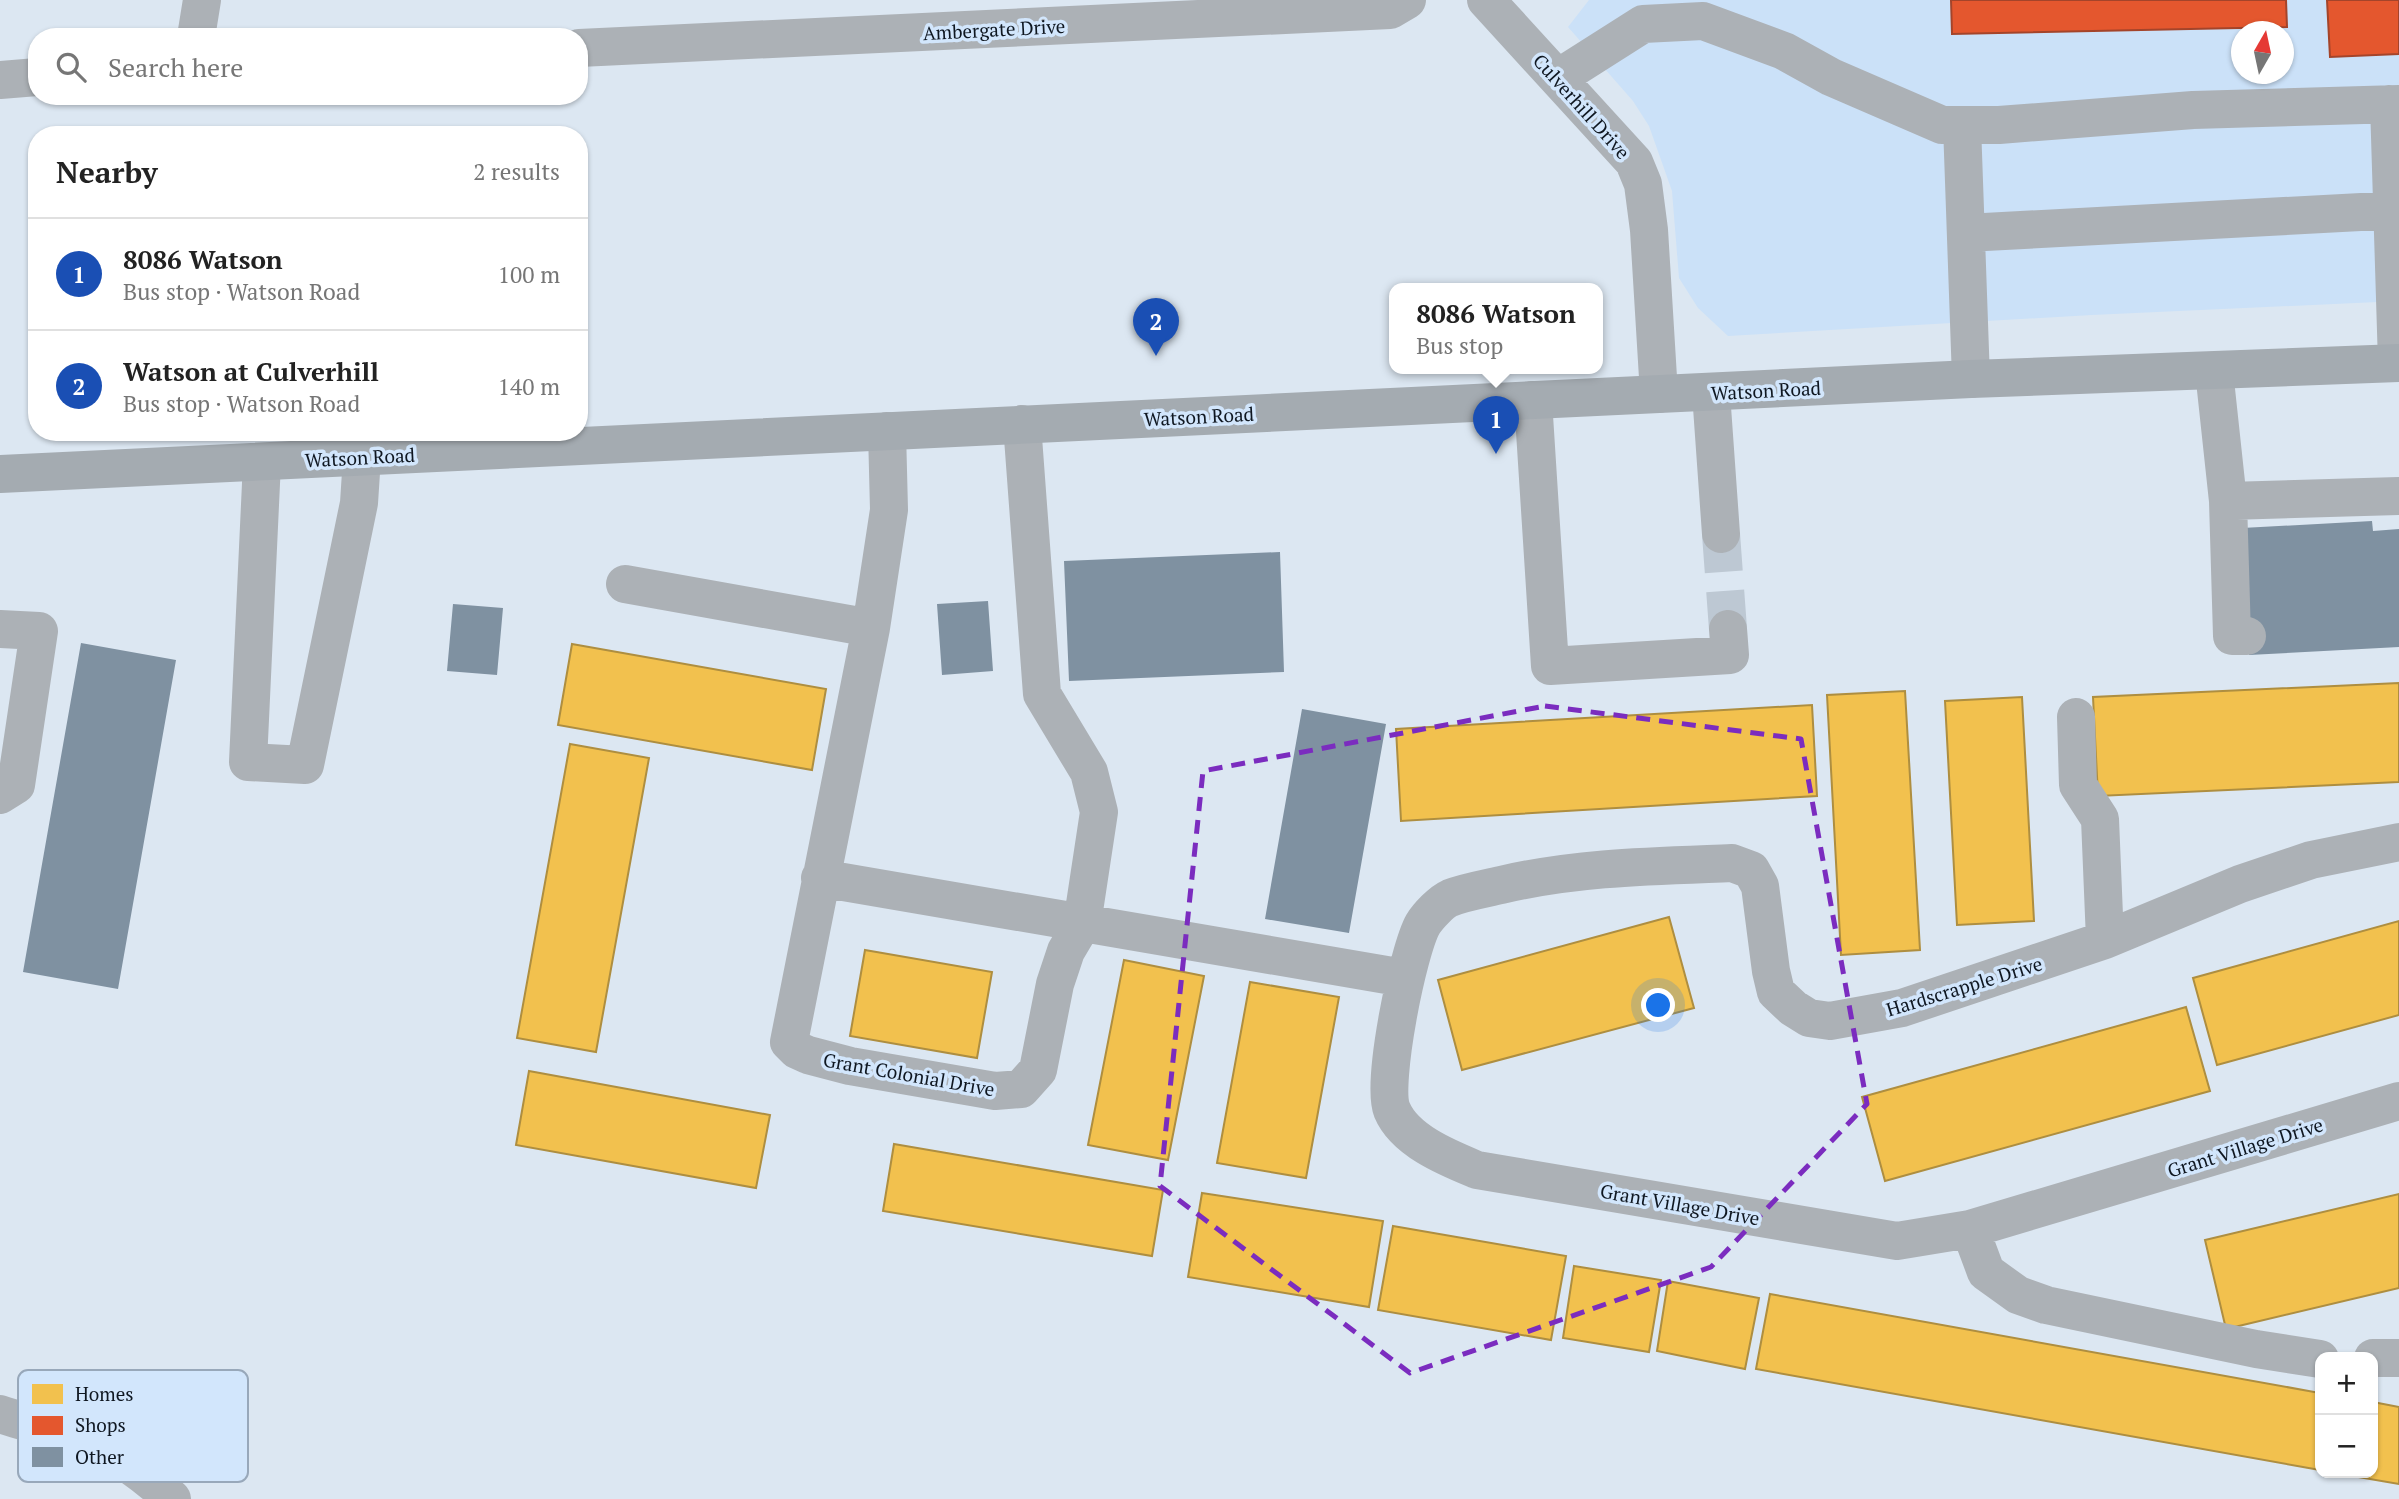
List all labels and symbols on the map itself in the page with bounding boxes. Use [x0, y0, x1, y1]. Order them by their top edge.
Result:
street label: Ambergate Drive [922, 13, 1066, 45]
north arrow [2231, 21, 2294, 84]
street label: Culverhill Drive [1528, 48, 1636, 164]
pin: 2 [1133, 298, 1179, 356]
street label: Watson Road [1710, 375, 1822, 405]
pin: 1 [1473, 396, 1519, 454]
street label: Watson Road [1143, 401, 1255, 431]
street label: Watson Road [304, 442, 416, 472]
street label: Hardscrapple Drive [1883, 950, 2045, 1022]
your location [1641, 988, 1675, 1022]
street label: Grant Colonial Drive [821, 1047, 997, 1101]
street label: Grant Village Drive [2164, 1111, 2326, 1183]
street label: Grant Village Drive [1598, 1178, 1762, 1230]
legend [18, 1370, 248, 1482]
text: Homes [75, 1381, 134, 1406]
text: Shops [75, 1412, 126, 1437]
text: Other [75, 1444, 125, 1469]

